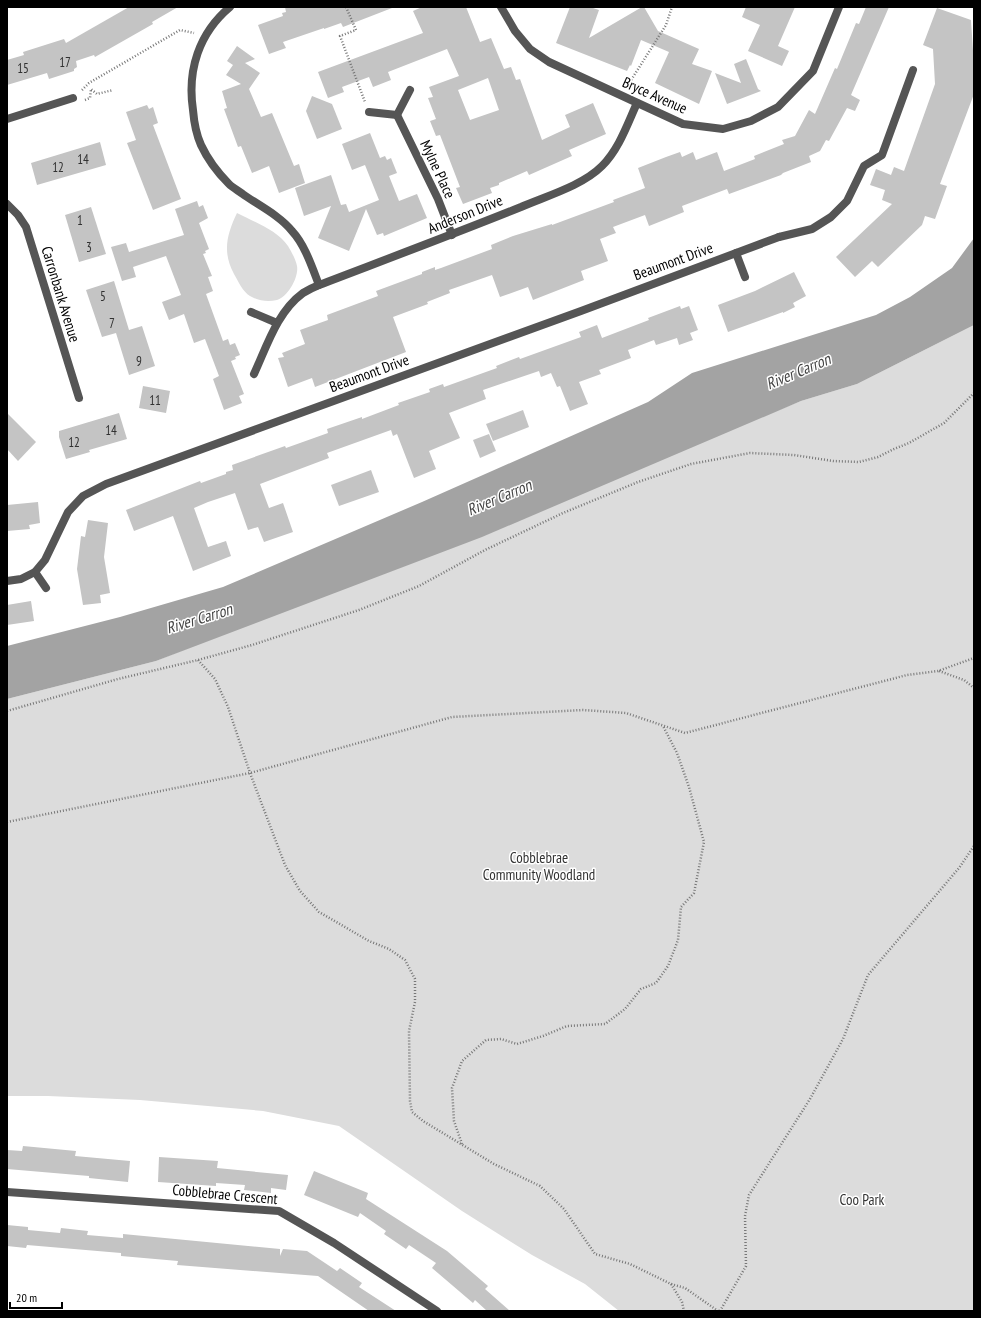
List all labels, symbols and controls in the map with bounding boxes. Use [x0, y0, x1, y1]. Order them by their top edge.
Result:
house number: 17 [59, 54, 71, 71]
house number: 15 [17, 60, 29, 77]
street label: Bryce Avenue [620, 72, 690, 118]
street label: Mylne Place [416, 137, 460, 201]
house number: 14 [77, 151, 89, 168]
house number: 12 [52, 159, 64, 176]
street label: Anderson Drive [425, 190, 505, 238]
house number: 1 [77, 212, 83, 229]
street label: Beaumont Drive [631, 238, 715, 284]
house number: 3 [86, 239, 92, 256]
street label: Carronbank Avenue [37, 244, 85, 344]
house number: 5 [100, 288, 106, 305]
house number: 7 [109, 315, 115, 332]
water label: River Carron [763, 348, 834, 393]
street label: Beaumont Drive [327, 350, 411, 396]
house number: 9 [136, 353, 142, 370]
house number: 11 [149, 392, 161, 409]
house number: 14 [105, 422, 117, 439]
house number: 12 [68, 434, 80, 451]
water label: River Carron [464, 474, 535, 519]
water label: River Carron [164, 598, 235, 637]
park label: Cobblebrae Community Woodland [483, 848, 595, 884]
street label: Cobblebrae Crescent [172, 1180, 278, 1208]
park label: Coo Park [840, 1190, 885, 1209]
scale bar [10, 1284, 62, 1310]
text: 20 m [16, 1290, 37, 1305]

